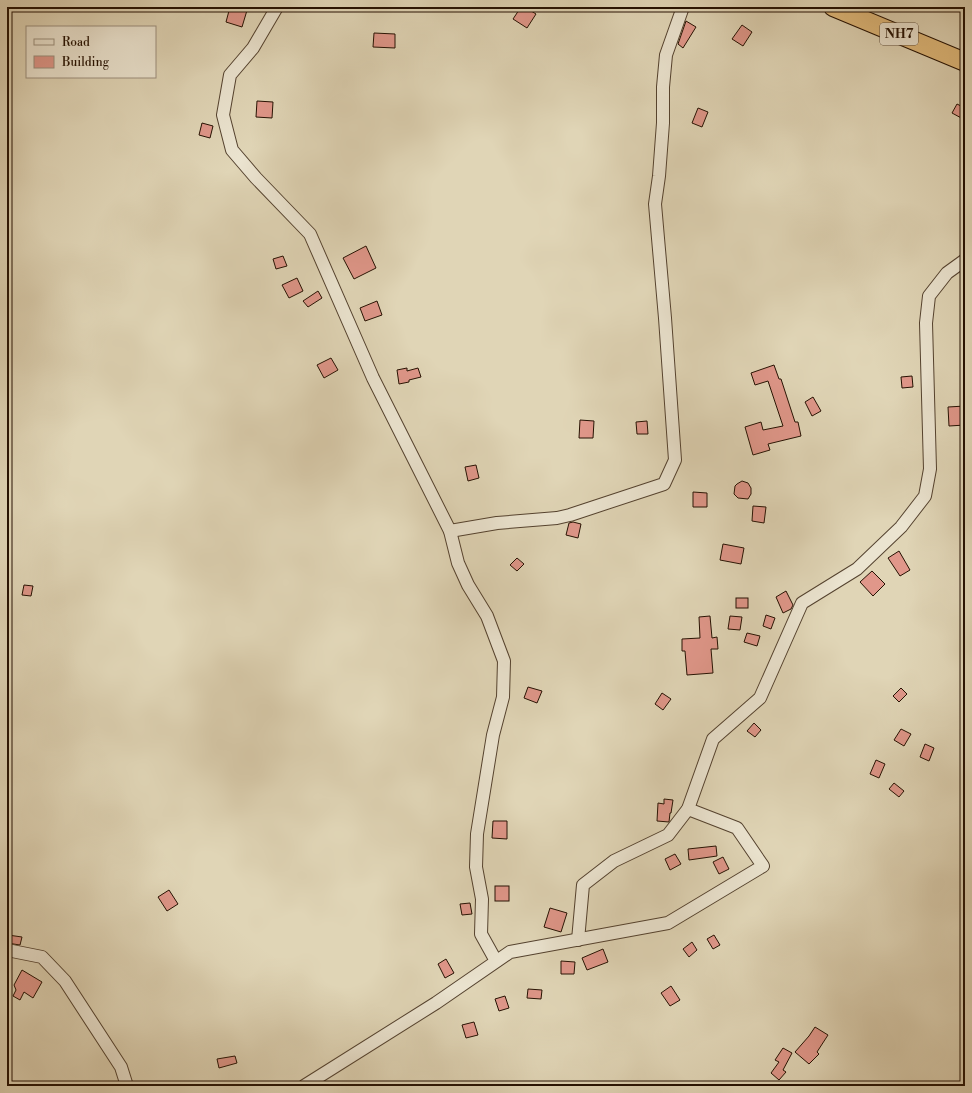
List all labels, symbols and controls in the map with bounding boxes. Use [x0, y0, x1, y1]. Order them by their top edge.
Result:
road number: NH7 [880, 23, 918, 45]
legend [26, 26, 156, 78]
text: Road [62, 35, 90, 50]
text: Building [61, 55, 110, 70]

